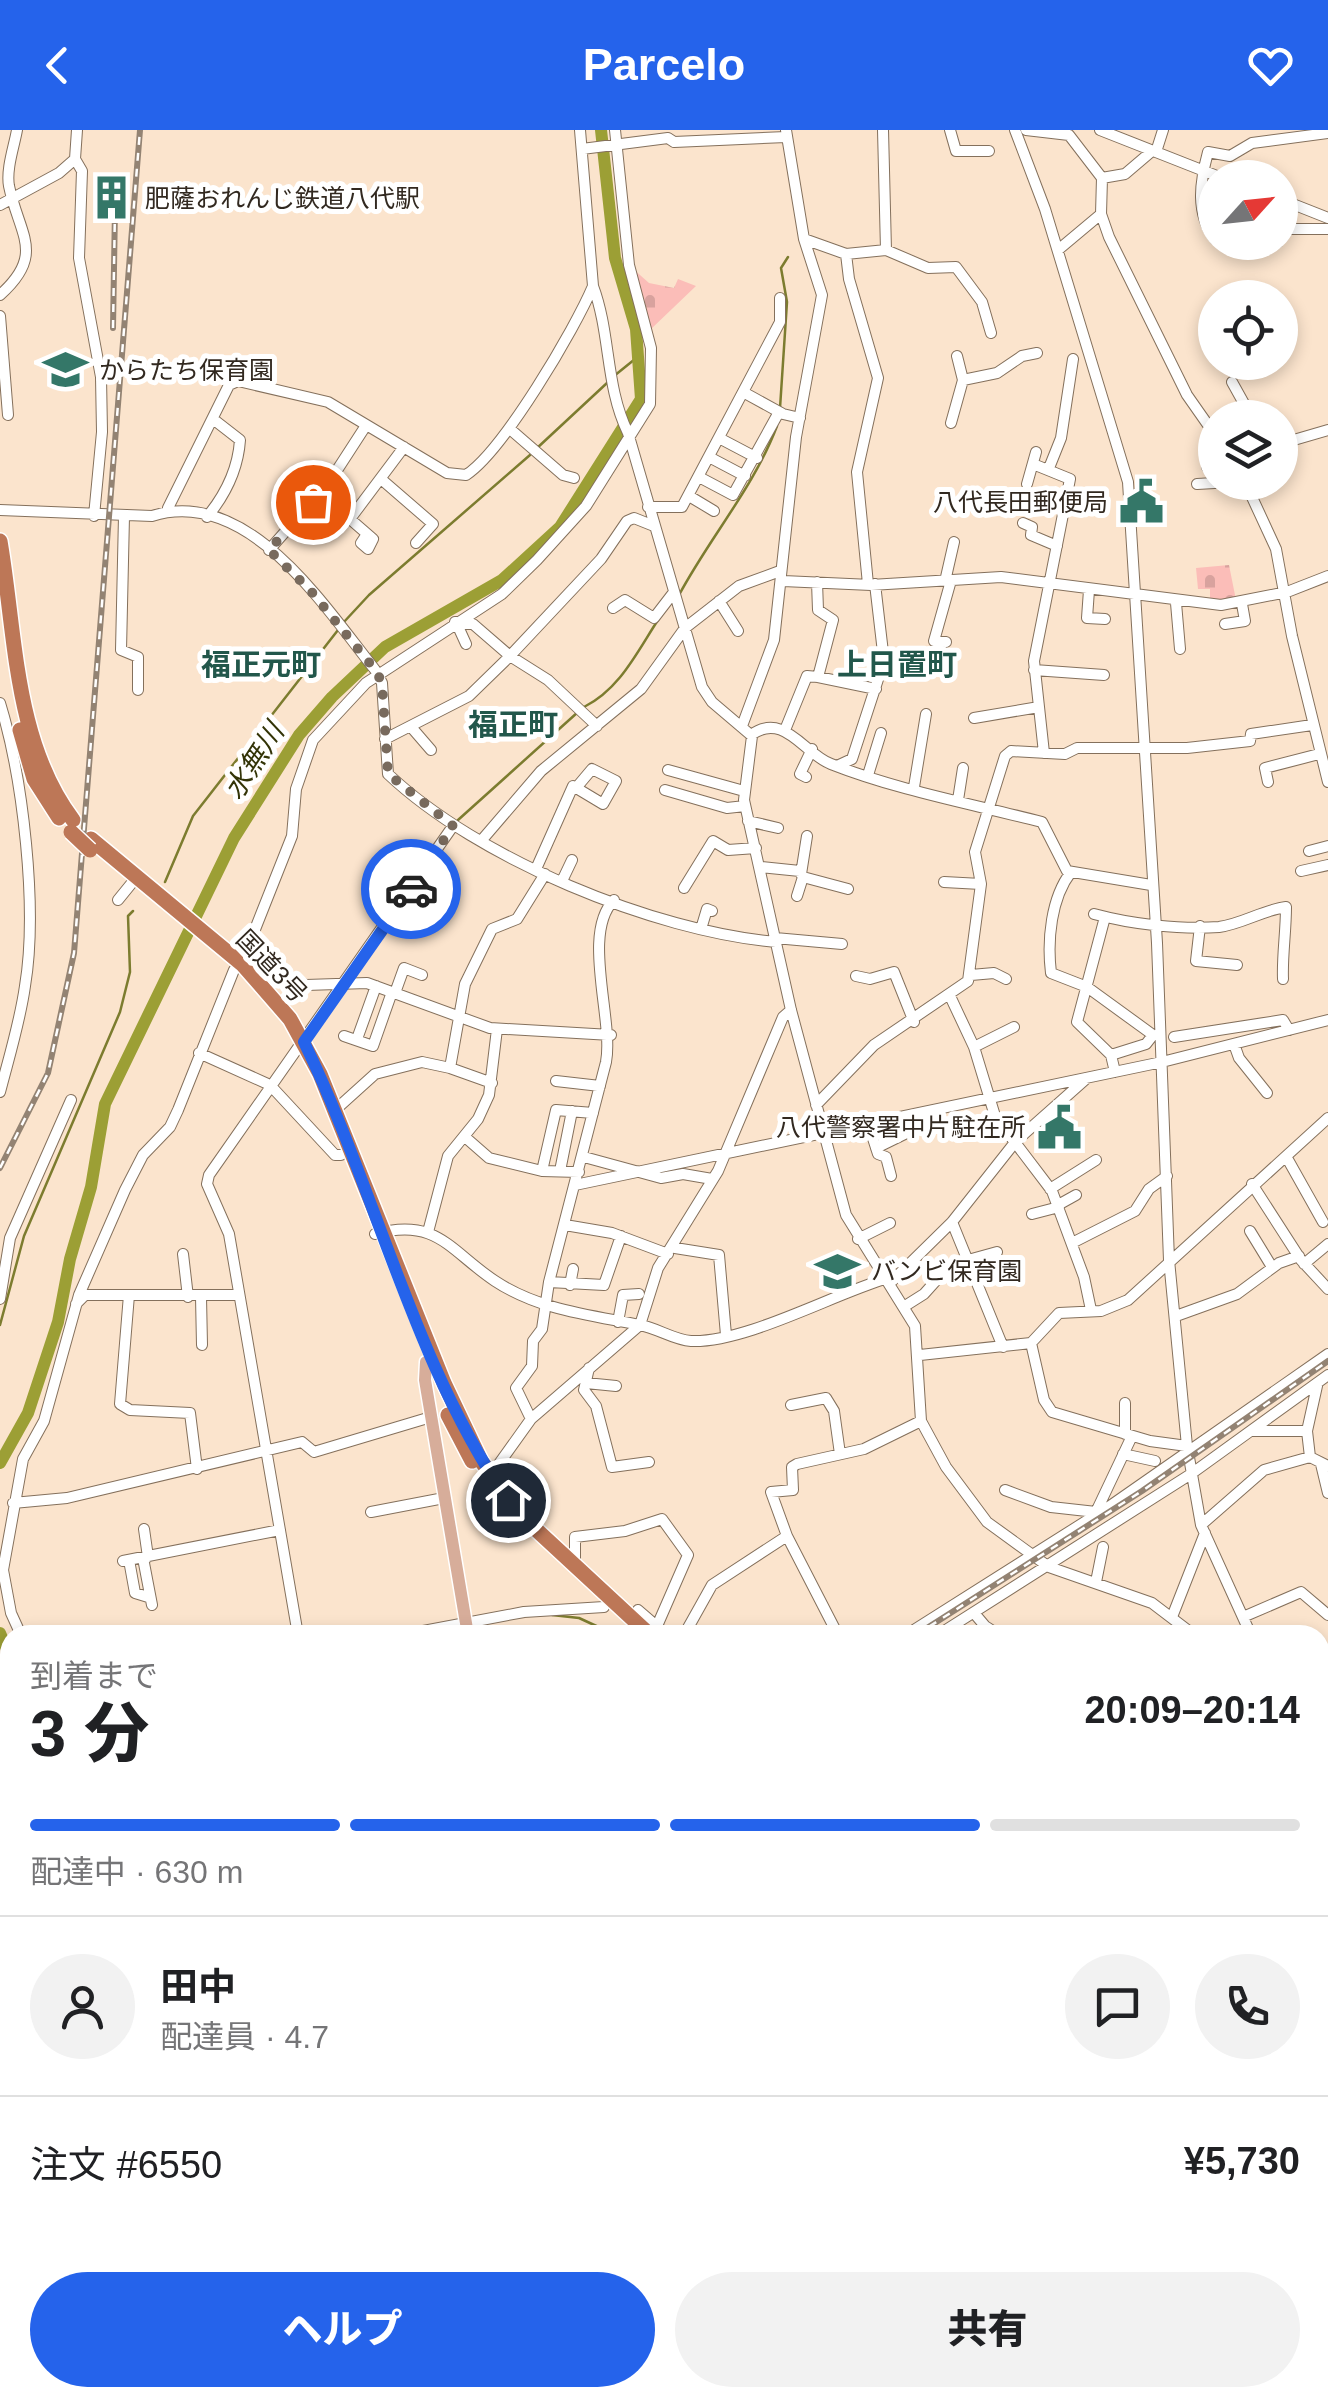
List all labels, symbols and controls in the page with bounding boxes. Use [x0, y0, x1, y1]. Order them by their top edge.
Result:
icon: back [30, 38, 85, 93]
icon: heart [1243, 38, 1298, 93]
text: Parcelo [583, 39, 745, 90]
north arrow [1198, 160, 1298, 260]
map controls [1198, 160, 1298, 500]
building icon: 肥薩おれんじ鉄道八代駅 [88, 174, 136, 222]
place label: 肥薩おれんじ鉄道八代駅 [145, 184, 420, 212]
button: locate [1198, 280, 1298, 380]
school or university icon: からたち保育園 [42, 346, 90, 394]
place label: からたち保育園 [99, 356, 274, 384]
button: layers [1198, 400, 1298, 500]
pin [271, 460, 356, 545]
icon: bag [286, 475, 341, 530]
public building icon: 八代長田郵便局 [1117, 478, 1165, 526]
place label: 八代長田郵便局 [933, 488, 1108, 516]
district label: 福正元町 [201, 648, 321, 681]
district label: 上日置町 [837, 648, 957, 681]
district label: 福正町 [468, 708, 558, 741]
water label: 水無川 [218, 715, 292, 805]
courier [361, 839, 461, 939]
icon: car [384, 862, 439, 917]
street label: 国道3号 [231, 924, 313, 1008]
public building icon: 八代警察署中片駐在所 [1035, 1103, 1083, 1151]
place label: 八代警察署中片駐在所 [776, 1113, 1026, 1141]
school or university icon: バンビ保育園 [814, 1247, 862, 1295]
place label: バンビ保育園 [871, 1257, 1022, 1285]
pin [466, 1458, 551, 1543]
icon: home [481, 1473, 536, 1528]
text: 到着まで [30, 1658, 158, 1694]
text: 20:09–20:14 [1084, 1689, 1300, 1731]
text: 3 分 [30, 1697, 149, 1770]
text: 配達中 · 630 m [30, 1854, 243, 1890]
button: person [30, 1954, 135, 2059]
button: chat [1065, 1954, 1170, 2059]
button: phone [1195, 1954, 1300, 2059]
text: 田中 [160, 1966, 236, 2008]
text: 配達員 · 4.7 [160, 2019, 329, 2055]
text: ¥5,730 [1184, 2140, 1300, 2182]
text: 注文 #6550 [30, 2144, 222, 2186]
button: ヘルプ [30, 2272, 655, 2387]
button: 共有 [675, 2272, 1300, 2387]

